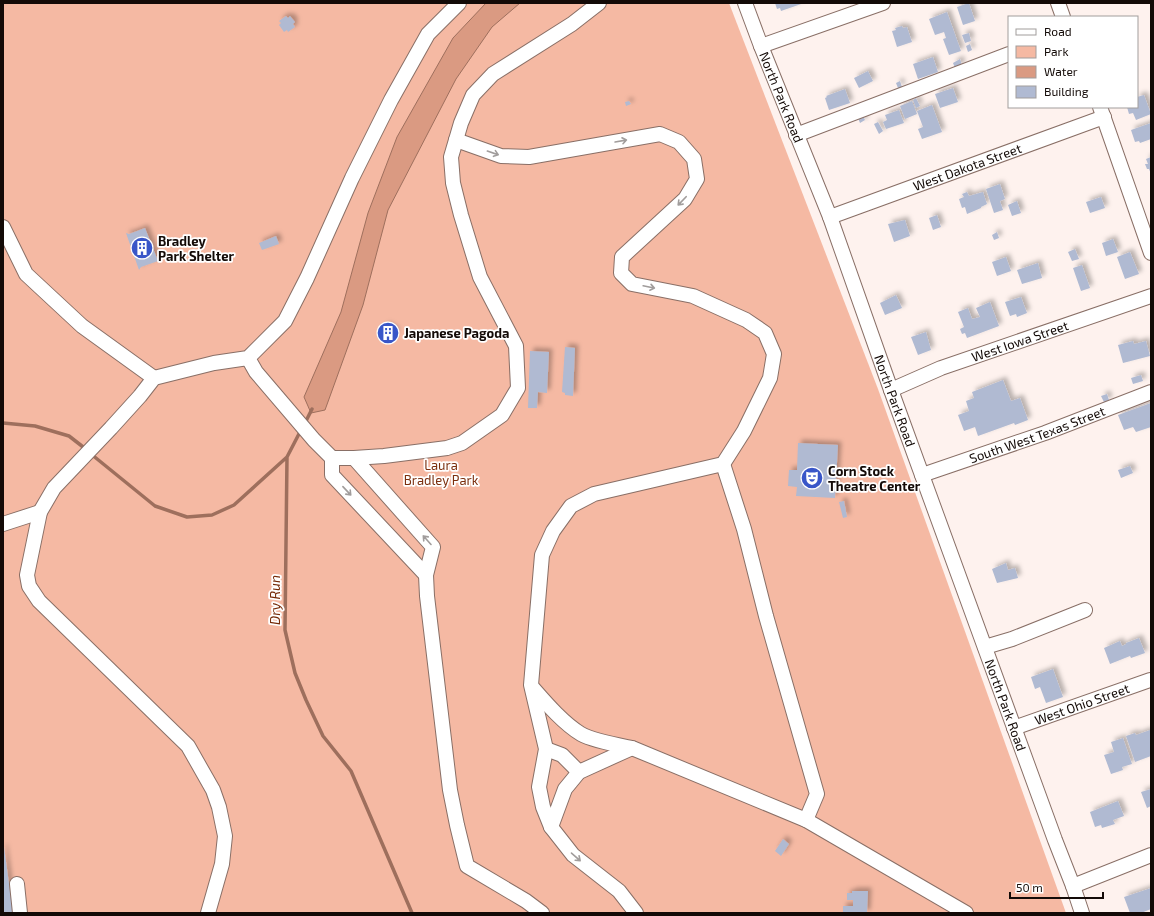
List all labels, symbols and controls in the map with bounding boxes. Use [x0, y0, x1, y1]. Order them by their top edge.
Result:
legend [1008, 16, 1138, 108]
text: Road [1044, 24, 1072, 38]
text: Park [1044, 44, 1069, 58]
street label: North Park Road [756, 49, 807, 145]
text: Water [1044, 64, 1078, 78]
text: Building [1044, 84, 1089, 98]
one-way arrow [614, 137, 627, 145]
street label: West Dakota Street [911, 140, 1024, 194]
one-way arrow [487, 150, 499, 158]
one-way arrow [677, 196, 687, 206]
place label: Bradley Park Shelter [158, 233, 234, 264]
building icon: Bradley Park Shelter [129, 235, 155, 261]
one-way arrow [642, 283, 655, 291]
street label: West Iowa Street [969, 317, 1070, 365]
building icon: Japanese Pagoda [375, 320, 401, 346]
place label: Japanese Pagoda [404, 325, 509, 341]
street label: North Park Road [871, 352, 919, 449]
street label: South West Texas Street [967, 403, 1107, 466]
park label: Laura Bradley Park [404, 457, 479, 488]
place label: Corn Stock Theatre Center [828, 463, 921, 494]
theatre icon: Corn Stock Theatre Center [799, 465, 825, 491]
one-way arrow [343, 486, 352, 496]
one-way arrow [422, 534, 431, 545]
water label: Dry Run [266, 575, 283, 625]
street label: North Park Road [982, 657, 1030, 753]
street label: West Ohio Street [1032, 680, 1132, 728]
one-way arrow [571, 852, 581, 861]
scale bar [1010, 874, 1103, 900]
text: 50 m [1016, 880, 1043, 894]

